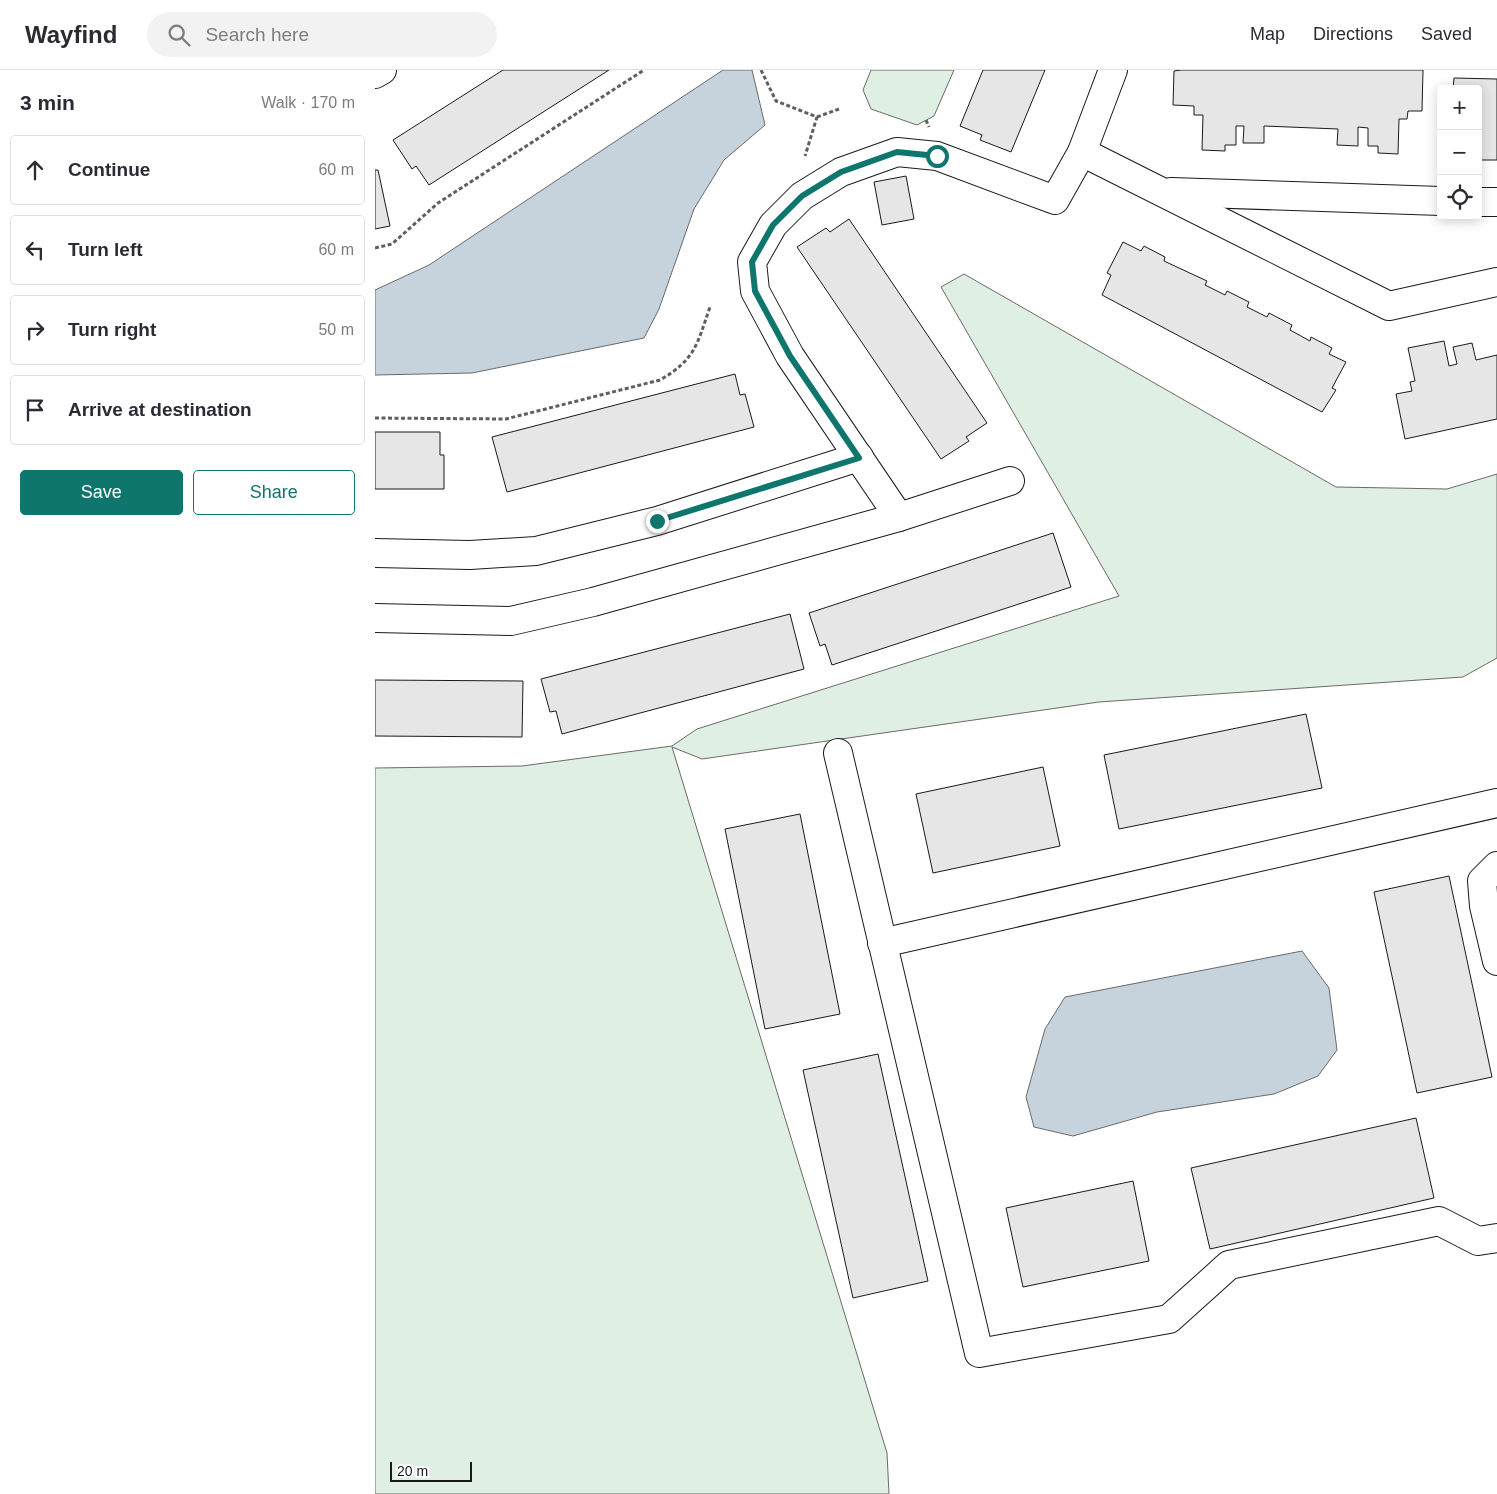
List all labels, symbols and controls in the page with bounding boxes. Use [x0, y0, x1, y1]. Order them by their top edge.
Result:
search box [147, 12, 497, 57]
text: Wayfind [25, 21, 117, 48]
icon: search [165, 21, 193, 49]
text: Search here [205, 24, 309, 45]
text: Map [1250, 24, 1285, 44]
text: Directions [1313, 24, 1393, 44]
text: Saved [1421, 24, 1472, 44]
map controls [1437, 85, 1482, 220]
button: + [1437, 85, 1482, 130]
text: 3 min [20, 91, 75, 114]
text: Walk · 170 m [261, 94, 355, 111]
button: − [1437, 130, 1482, 175]
route start [926, 145, 949, 168]
icon: ahead [21, 156, 49, 184]
text: Continue [68, 159, 150, 180]
text: 60 m [318, 161, 354, 178]
button: locate [1437, 175, 1482, 220]
icon: left [21, 236, 49, 264]
text: Turn left [68, 239, 143, 260]
text: 60 m [318, 241, 354, 258]
icon: right [21, 316, 49, 344]
text: Turn right [68, 319, 156, 340]
text: 50 m [318, 321, 354, 338]
icon: arrive [21, 396, 49, 424]
text: Arrive at destination [68, 399, 252, 420]
button: Save [20, 470, 183, 515]
button: Share [193, 470, 355, 515]
route end [646, 510, 669, 533]
scale bar [390, 1459, 473, 1482]
text: 20 m [397, 1463, 428, 1479]

